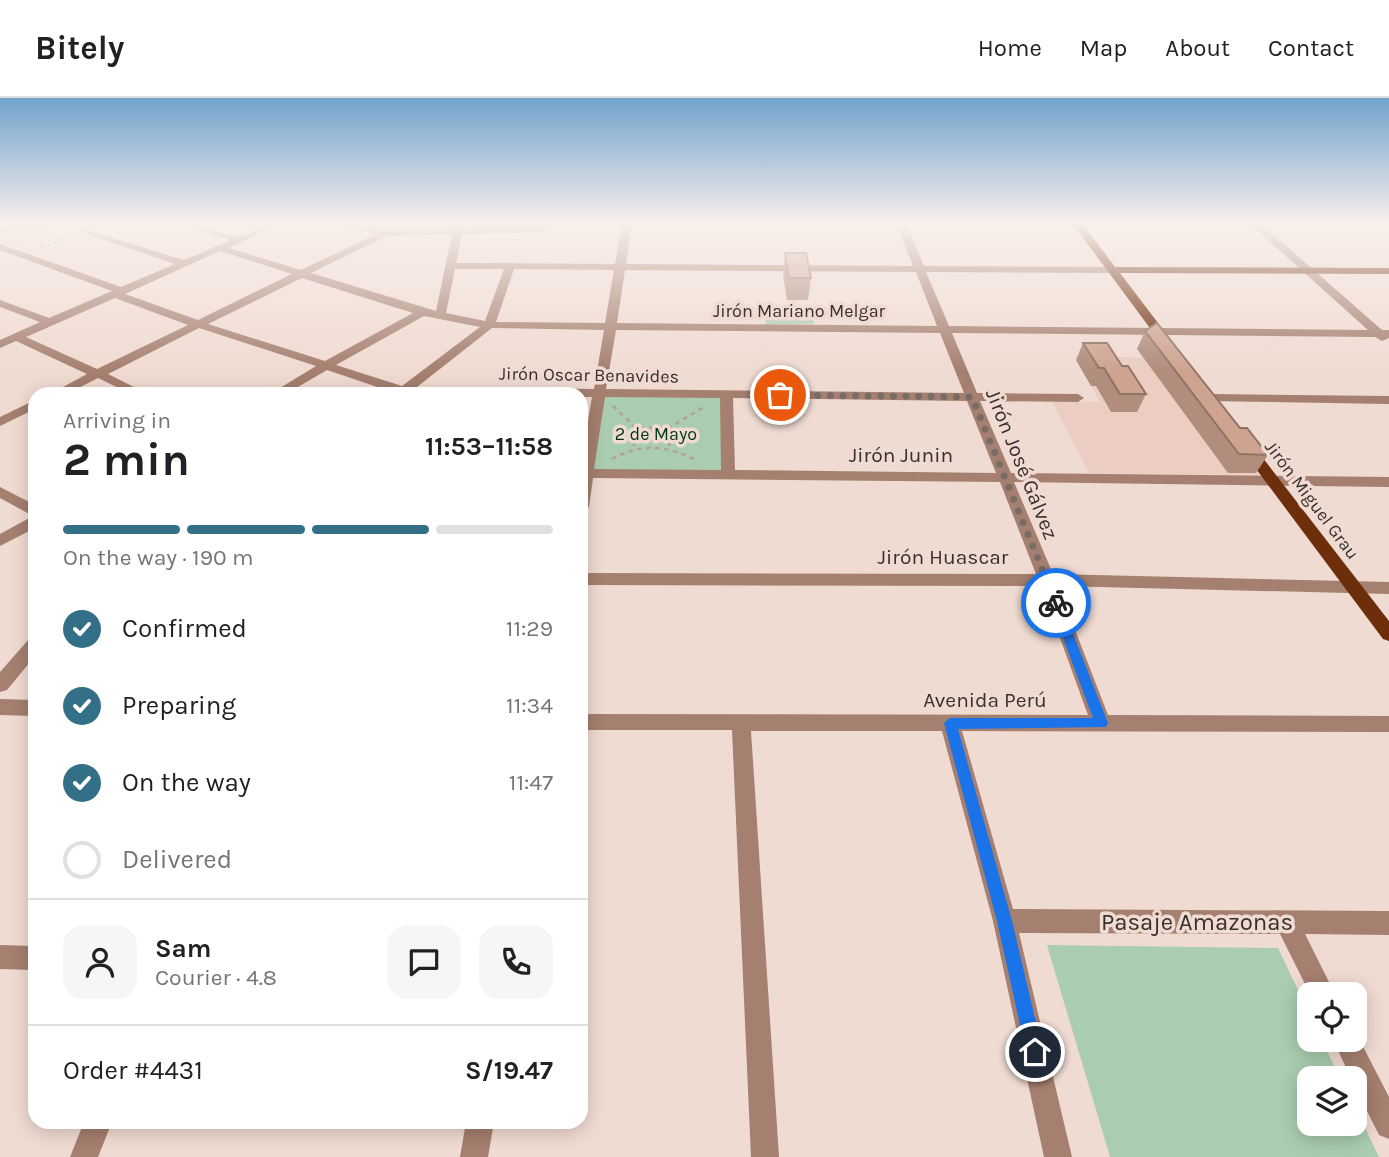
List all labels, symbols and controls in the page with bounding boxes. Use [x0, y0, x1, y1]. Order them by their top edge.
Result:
text: Bitely [35, 29, 124, 67]
text: Home [978, 34, 1042, 62]
text: Map [1080, 34, 1127, 62]
text: About [1165, 34, 1230, 62]
text: Contact [1268, 34, 1354, 62]
street label: Jirón Mariano Melgar [713, 300, 886, 322]
street label: Jirón Oscar Benavides [499, 362, 679, 388]
pin [750, 365, 810, 425]
icon: bag [761, 376, 799, 414]
street label: Jirón José Gálvez [981, 385, 1063, 543]
text: Arriving in [63, 407, 171, 434]
park label: 2 de Mayo [615, 423, 697, 445]
text: 11:53–11:58 [425, 431, 553, 462]
text: 2 min [63, 433, 190, 487]
street label: Jirón Miguel Grau [1260, 436, 1364, 564]
street label: Jirón Junin [849, 443, 953, 467]
text: On the way · 190 m [63, 544, 254, 571]
street label: Jirón Huascar [878, 545, 1009, 569]
courier [1021, 568, 1091, 638]
icon: bike [1037, 584, 1075, 622]
icon: check [63, 610, 101, 648]
text: Confirmed [122, 613, 247, 644]
text: 11:29 [506, 615, 553, 642]
icon: check [63, 687, 101, 725]
street label: Avenida Perú [923, 688, 1047, 712]
text: Preparing [122, 690, 236, 721]
text: 11:34 [506, 692, 553, 719]
icon: check [63, 764, 101, 802]
text: On the way [122, 767, 251, 798]
text: 11:47 [509, 769, 553, 796]
text: Delivered [122, 844, 232, 875]
street label: Pasaje Amazonas [1101, 908, 1293, 936]
button: person [63, 925, 137, 999]
button: chat [387, 925, 461, 999]
button: phone [479, 925, 553, 999]
text: Sam [155, 933, 211, 964]
text: Courier · 4.8 [155, 964, 277, 991]
map controls [1297, 982, 1367, 1136]
button: locate [1297, 982, 1367, 1052]
pin [1005, 1022, 1065, 1082]
icon: home [1016, 1033, 1054, 1071]
text: Order #4431 [63, 1055, 203, 1086]
text: S/19.47 [465, 1055, 553, 1086]
button: layers [1297, 1066, 1367, 1136]

